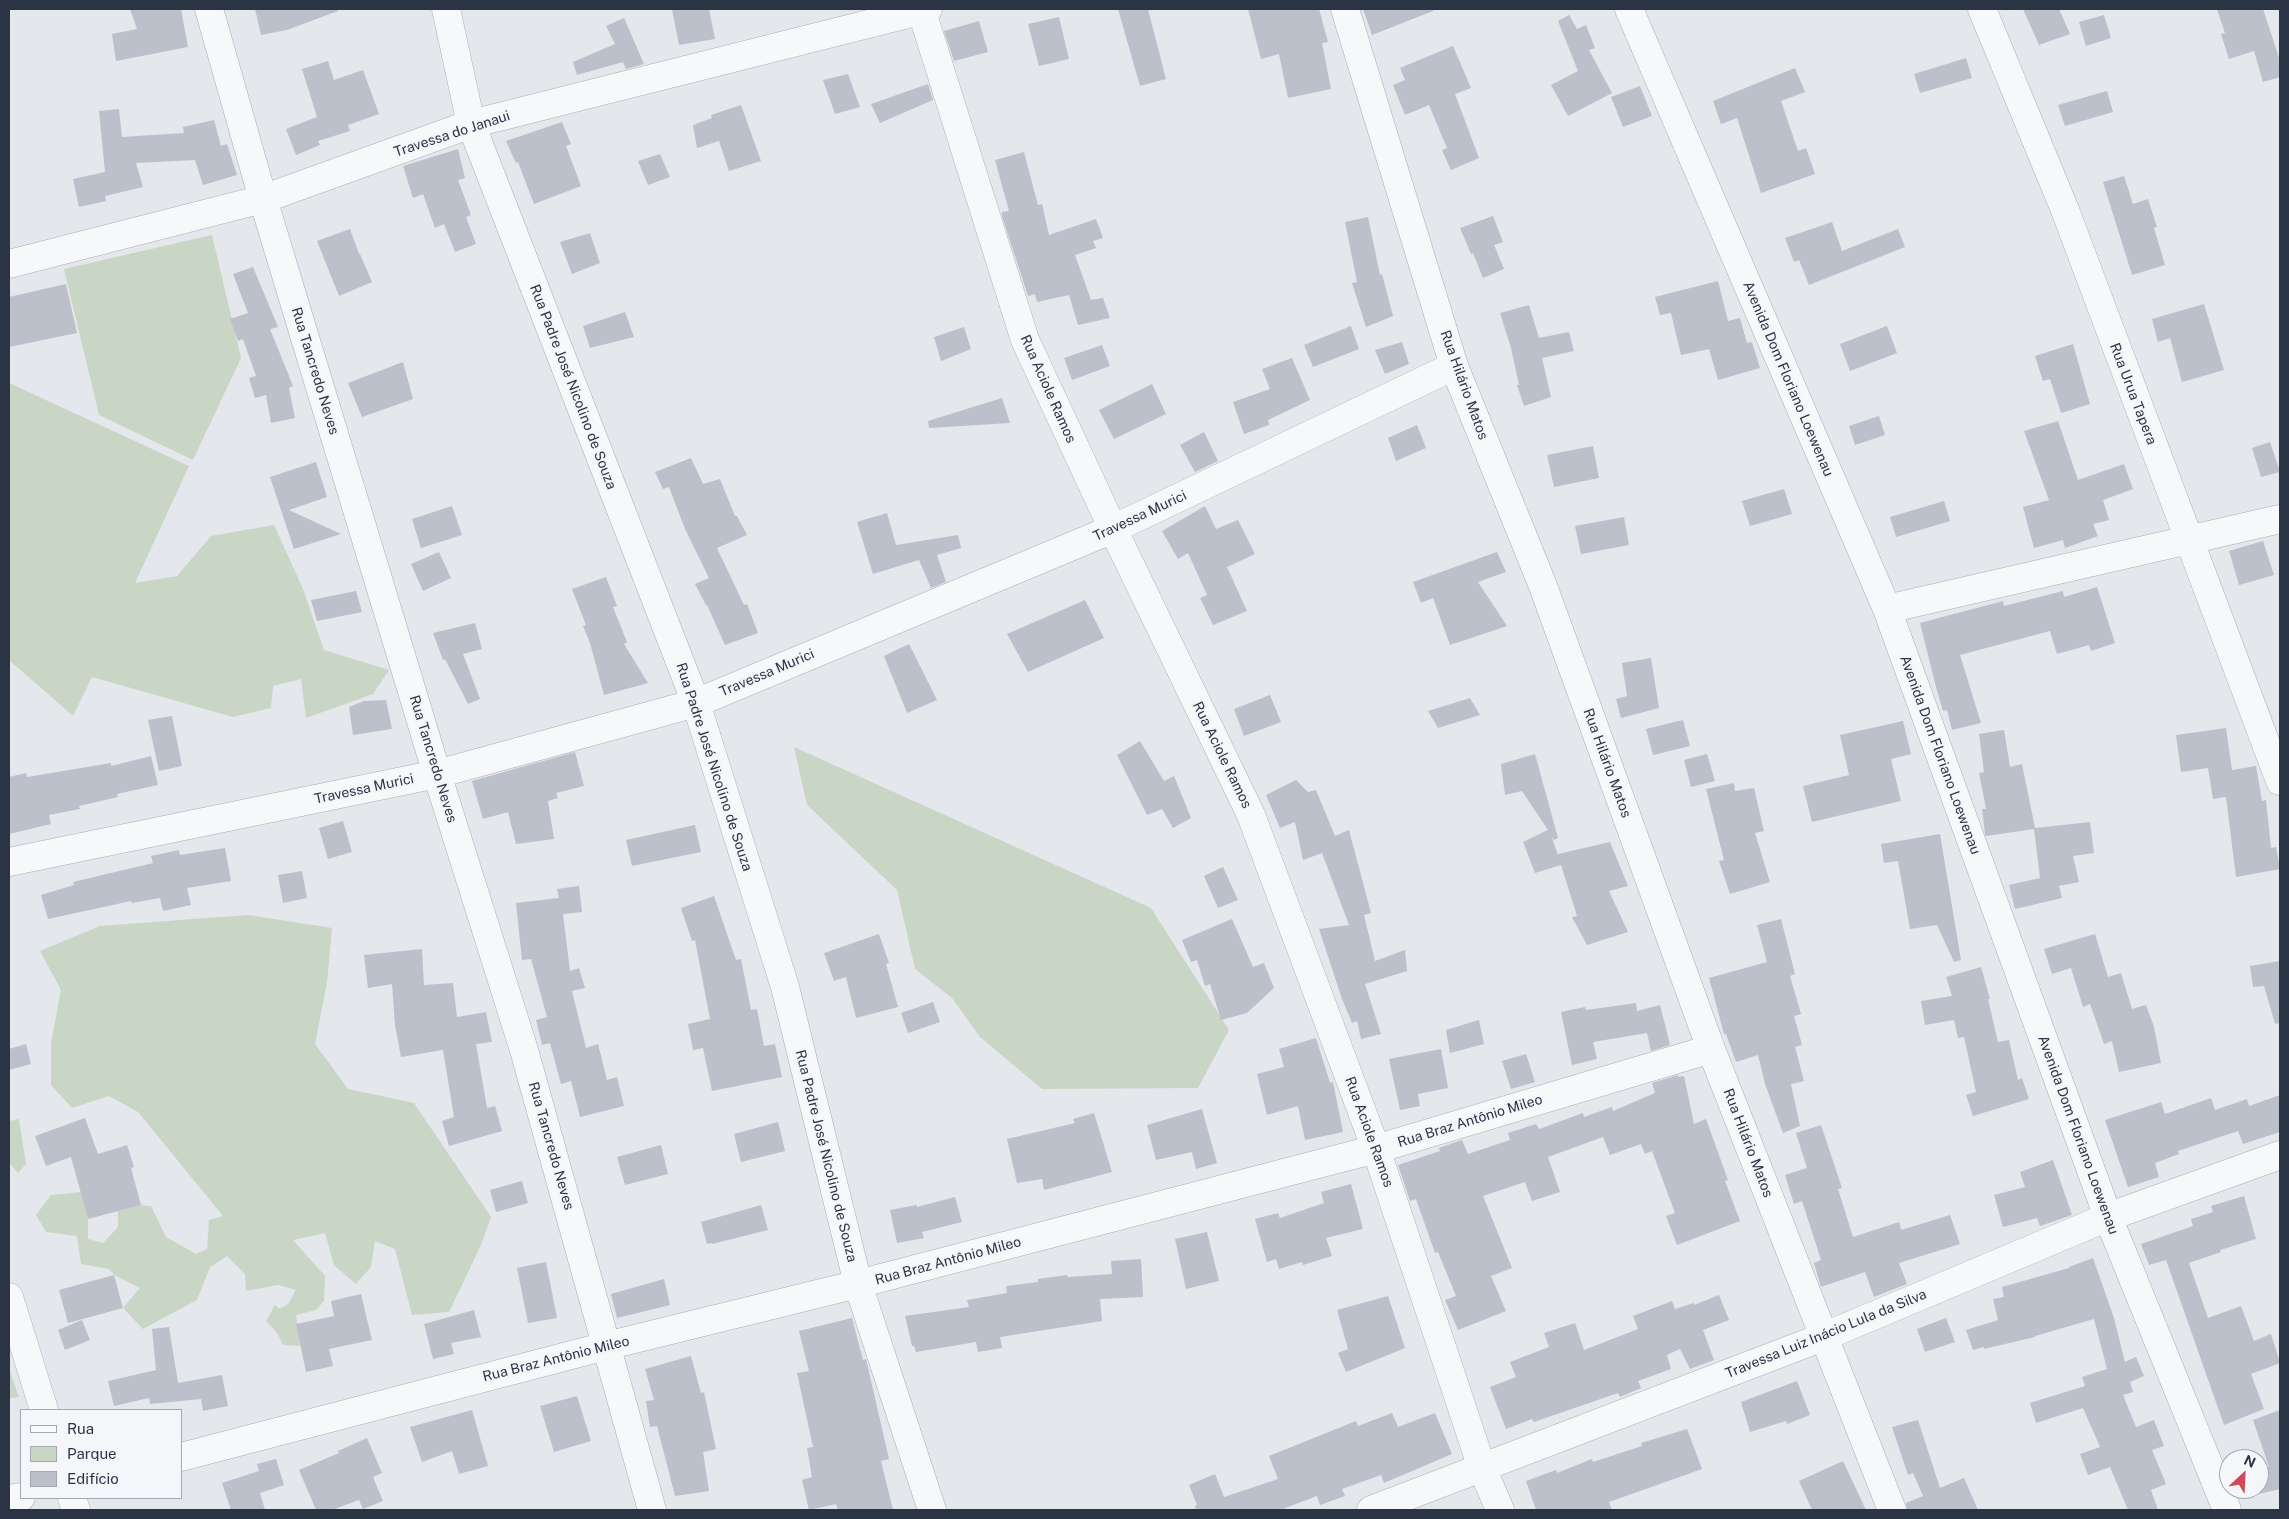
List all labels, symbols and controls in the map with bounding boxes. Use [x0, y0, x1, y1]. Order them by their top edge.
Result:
street label: Travessa do Janaui [392, 107, 512, 161]
street label: Avenida Dom Floriano Loewenau [1739, 279, 1837, 479]
street label: Rua Padre José Nicolino de Souza [526, 282, 620, 492]
street label: Rua Tancredo Neves [288, 305, 342, 437]
street label: Rua Hilário Matos [1436, 328, 1492, 442]
street label: Rua Aciole Ramos [1017, 332, 1079, 446]
street label: Rua Urua Tapera [2106, 341, 2160, 447]
street label: Travessa Murici [1091, 487, 1189, 545]
street label: Travessa Murici [717, 645, 817, 701]
street label: Avenida Dom Floriano Loewenau [1896, 653, 1984, 857]
street label: Rua Padre José Nicolino de Souza [672, 661, 756, 873]
street label: Rua Tancredo Neves [406, 693, 460, 825]
street label: Rua Aciole Ramos [1189, 699, 1255, 811]
street label: Rua Hilário Matos [1579, 706, 1635, 820]
street label: Travessa Murici [313, 770, 415, 808]
street label: Avenida Dom Floriano Loewenau [2034, 1033, 2122, 1237]
street label: Rua Padre José Nicolino de Souza [791, 1048, 861, 1264]
street label: Rua Aciole Ramos [1341, 1074, 1397, 1190]
street label: Rua Tancredo Neves [525, 1080, 577, 1212]
street label: Rua Hilário Matos [1720, 1086, 1776, 1200]
street label: Rua Braz Antônio Mileo [1396, 1091, 1544, 1151]
street label: Rua Braz Antônio Mileo [873, 1233, 1023, 1289]
street label: Travessa Luiz Inácio Lula da Silva [1723, 1286, 1929, 1382]
street label: Rua Braz Antônio Mileo [481, 1333, 631, 1385]
legend [20, 1409, 182, 1499]
text: Rua [67, 1420, 94, 1437]
text: Parque [67, 1445, 117, 1462]
north arrow [2219, 1449, 2269, 1499]
text: N [2242, 1452, 2258, 1471]
text: Edifício [67, 1470, 119, 1487]

